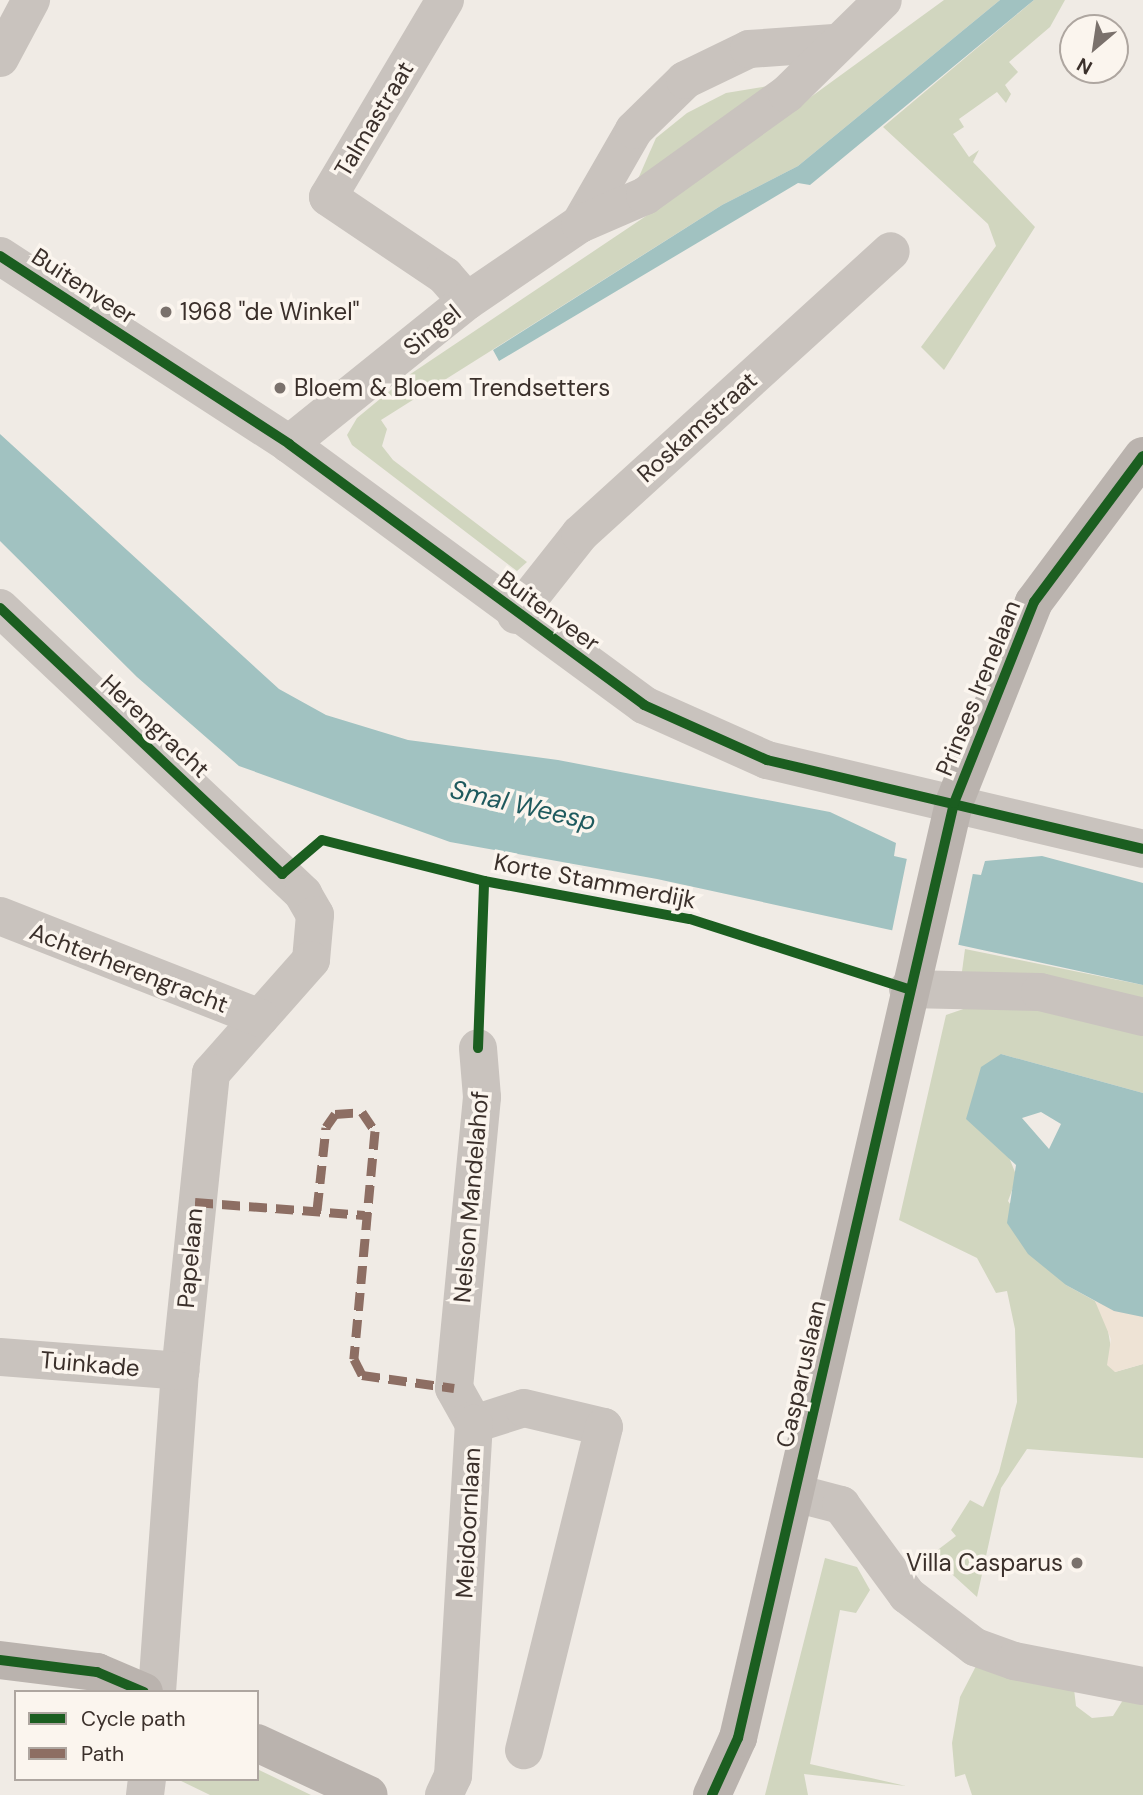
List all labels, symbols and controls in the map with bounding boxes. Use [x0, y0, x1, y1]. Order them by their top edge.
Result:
north arrow [1059, 14, 1129, 84]
text: N [1072, 52, 1097, 80]
street label: Talmastraat [328, 56, 420, 182]
street label: Buitenveer [27, 242, 141, 330]
place label: 1968 "de Winkel" [180, 298, 360, 326]
street label: Singel [398, 298, 466, 362]
marker: 1968 "de Winkel" [158, 304, 174, 320]
street label: Roskamstraat [631, 366, 763, 488]
place label: Bloem & Bloem Trendsetters [294, 374, 610, 402]
marker: Bloem & Bloem Trendsetters [272, 380, 288, 396]
street label: Buitenveer [493, 565, 605, 657]
street label: Prinses Irenelaan [930, 596, 1026, 780]
street label: Herengracht [95, 668, 215, 784]
water label: Smal Weesp [447, 774, 599, 838]
street label: Korte Stammerdijk [491, 847, 699, 915]
street label: Achterherengracht [26, 917, 232, 1019]
street label: Nelson Mandelahof [447, 1090, 495, 1304]
street label: Papelaan [171, 1207, 209, 1309]
street label: Casparuslaan [770, 1298, 832, 1450]
street label: Tuinkade [39, 1345, 141, 1383]
street label: Meidoornlaan [450, 1447, 486, 1599]
place label: Villa Casparus [906, 1549, 1063, 1577]
marker: Villa Casparus [1069, 1555, 1085, 1571]
legend [14, 1690, 259, 1781]
text: Cycle path [81, 1705, 186, 1733]
text: Path [81, 1740, 124, 1768]

